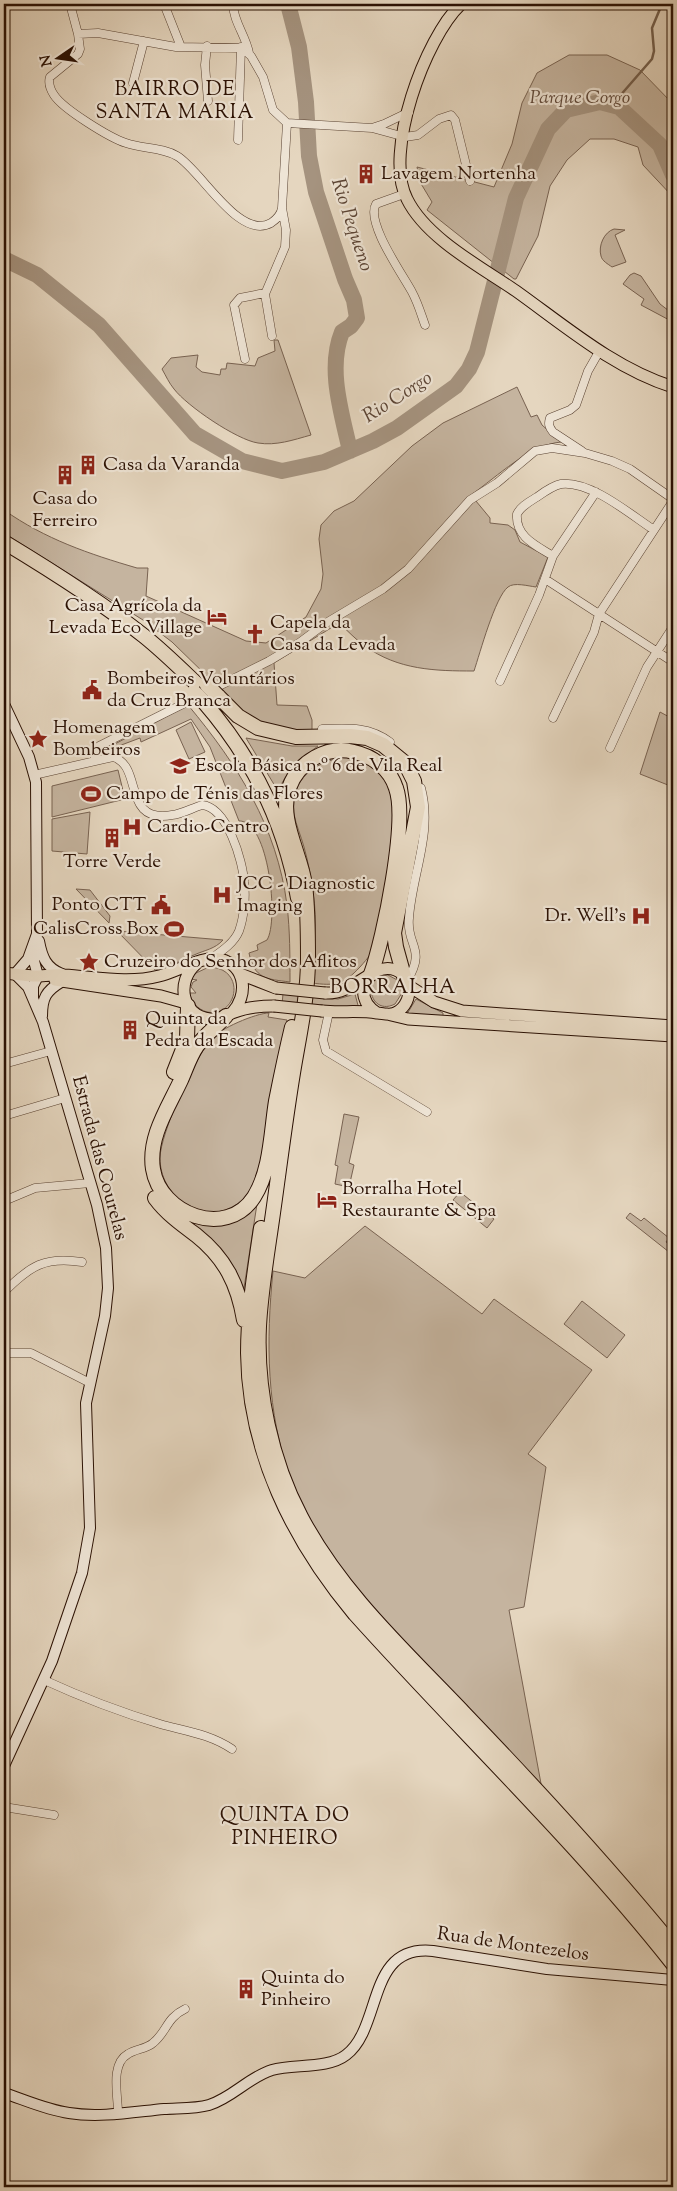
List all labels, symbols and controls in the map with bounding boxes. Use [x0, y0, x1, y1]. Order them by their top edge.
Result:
north arrow [32, 32, 82, 82]
text: N [36, 53, 58, 68]
district label: BAIRRO DE SANTA MARIA [95, 76, 255, 128]
park label: Parque Corgo [530, 85, 630, 112]
place label: Lavagem Nortenha [381, 161, 536, 188]
building icon: Lavagem Nortenha [355, 163, 377, 185]
water label: Rio Pequeno [322, 175, 380, 275]
water label: Rio Corgo [357, 365, 439, 431]
place label: Casa da Varanda [103, 452, 240, 479]
building icon: Casa da Varanda [77, 454, 99, 476]
building icon: Casa do Ferreiro [54, 464, 76, 486]
place label: Casa do Ferreiro [32, 486, 98, 535]
place label: Casa Agrícola da Levada Eco Village [49, 593, 202, 642]
hotel icon: Casa Agrícola da Levada Eco Village [206, 606, 228, 628]
place label: Capela da Casa da Levada [270, 610, 396, 659]
church icon: Capela da Casa da Levada [244, 623, 266, 645]
place label: Bombeiros Voluntários da Cruz Branca [107, 666, 295, 715]
public building icon: Bombeiros Voluntários da Cruz Branca [81, 679, 103, 701]
place label: Homenagem Bombeiros [53, 715, 157, 764]
place icon: Homenagem Bombeiros [27, 728, 49, 750]
place label: Escola Básica n.º 6 de Vila Real [195, 753, 443, 780]
school or university icon: Escola Básica n.º 6 de Vila Real [169, 755, 191, 777]
place label: Campo de Ténis das Flores [106, 781, 323, 808]
sports icon: Campo de Ténis das Flores [80, 783, 102, 805]
place label: Cardio-Centro [147, 814, 269, 841]
hospital icon: Cardio-Centro [121, 816, 143, 838]
building icon: Torre Verde [101, 827, 123, 849]
place label: Torre Verde [63, 849, 161, 876]
place label: JCC - Diagnostic Imaging [236, 871, 376, 920]
hospital icon: JCC - Diagnostic Imaging [211, 884, 233, 906]
place label: Ponto CTT [52, 892, 146, 919]
public building icon: Ponto CTT [150, 894, 172, 916]
place label: Dr. Well's [545, 903, 626, 930]
hospital icon: Dr. Well's [630, 905, 652, 927]
place label: CalisCross Box [33, 916, 159, 943]
sports icon: CalisCross Box [163, 918, 185, 940]
place label: Cruzeiro do Senhor dos Aflitos [104, 949, 357, 976]
place icon: Cruzeiro do Senhor dos Aflitos [78, 951, 100, 973]
district label: BORRALHA [330, 974, 456, 1003]
place label: Quinta da Pedra da Escada [145, 1006, 274, 1055]
building icon: Quinta da Pedra da Escada [119, 1019, 141, 1041]
street label: Estrada das Courelas [64, 1073, 134, 1243]
place label: Borralha Hotel Restaurante & Spa [342, 1176, 497, 1225]
hotel icon: Borralha Hotel Restaurante & Spa [316, 1189, 338, 1211]
district label: QUINTA DO PINHEIRO [220, 1802, 350, 1854]
street label: Rua de Montezelos [435, 1921, 591, 1969]
place label: Quinta do Pinheiro [261, 1965, 345, 2014]
building icon: Quinta do Pinheiro [235, 1978, 257, 2000]

